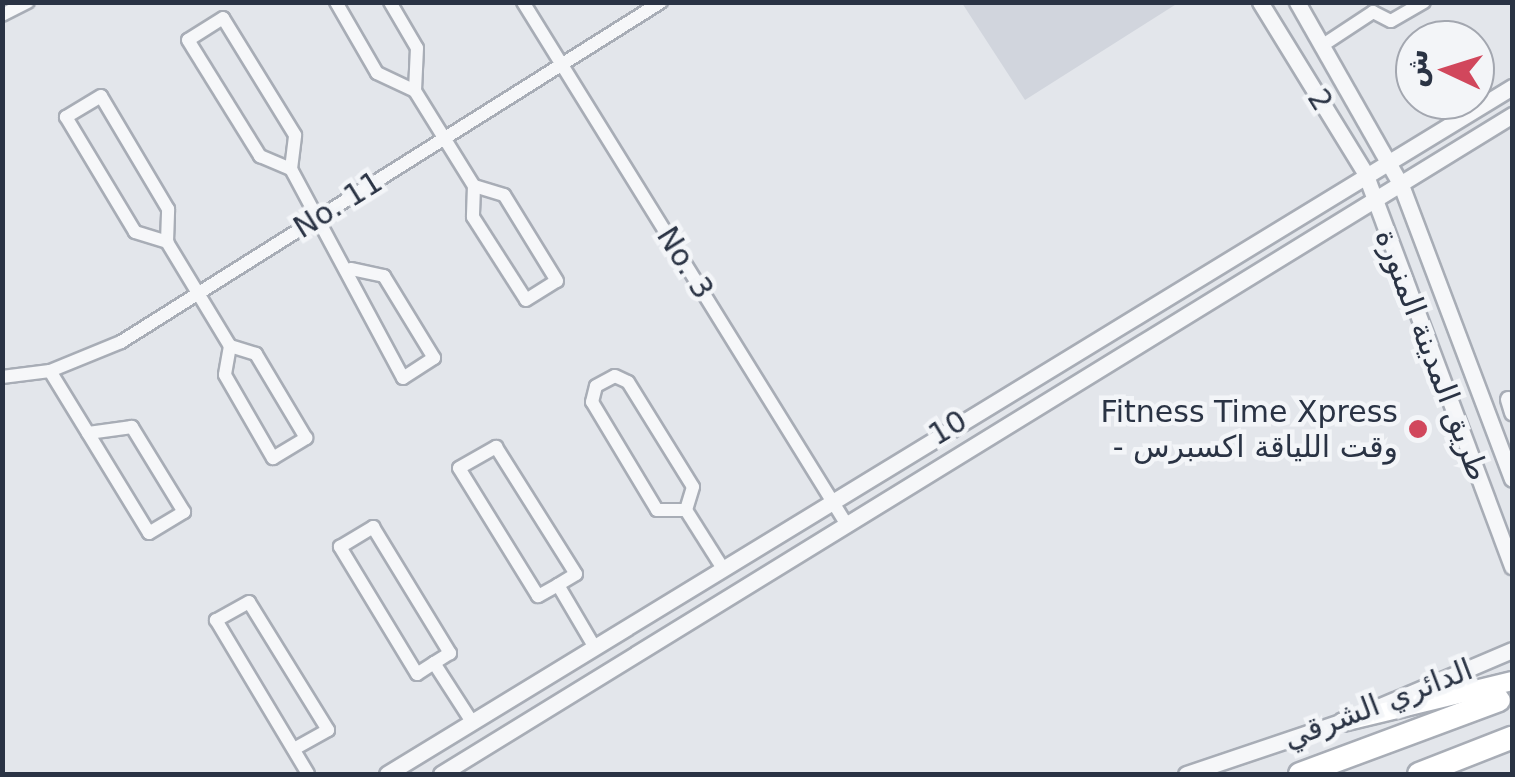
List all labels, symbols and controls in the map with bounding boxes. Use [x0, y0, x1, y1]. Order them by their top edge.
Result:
north arrow [1395, 20, 1495, 120]
text: ش [1399, 48, 1434, 88]
street label: 2 [1300, 82, 1340, 118]
street label: No. 11 [287, 164, 389, 246]
street label: No. 3 [649, 220, 721, 306]
street label: طريق المدينة المنورة [1367, 224, 1497, 486]
place label: Fitness Time Xpress - وقت اللياقة اكسبرس [1101, 394, 1398, 464]
street label: 10 [922, 403, 974, 453]
marker: Fitness Time Xpress - وقت اللياقة اكسبرس [1407, 418, 1429, 440]
street label: الدائري الشرقي [1278, 651, 1478, 757]

